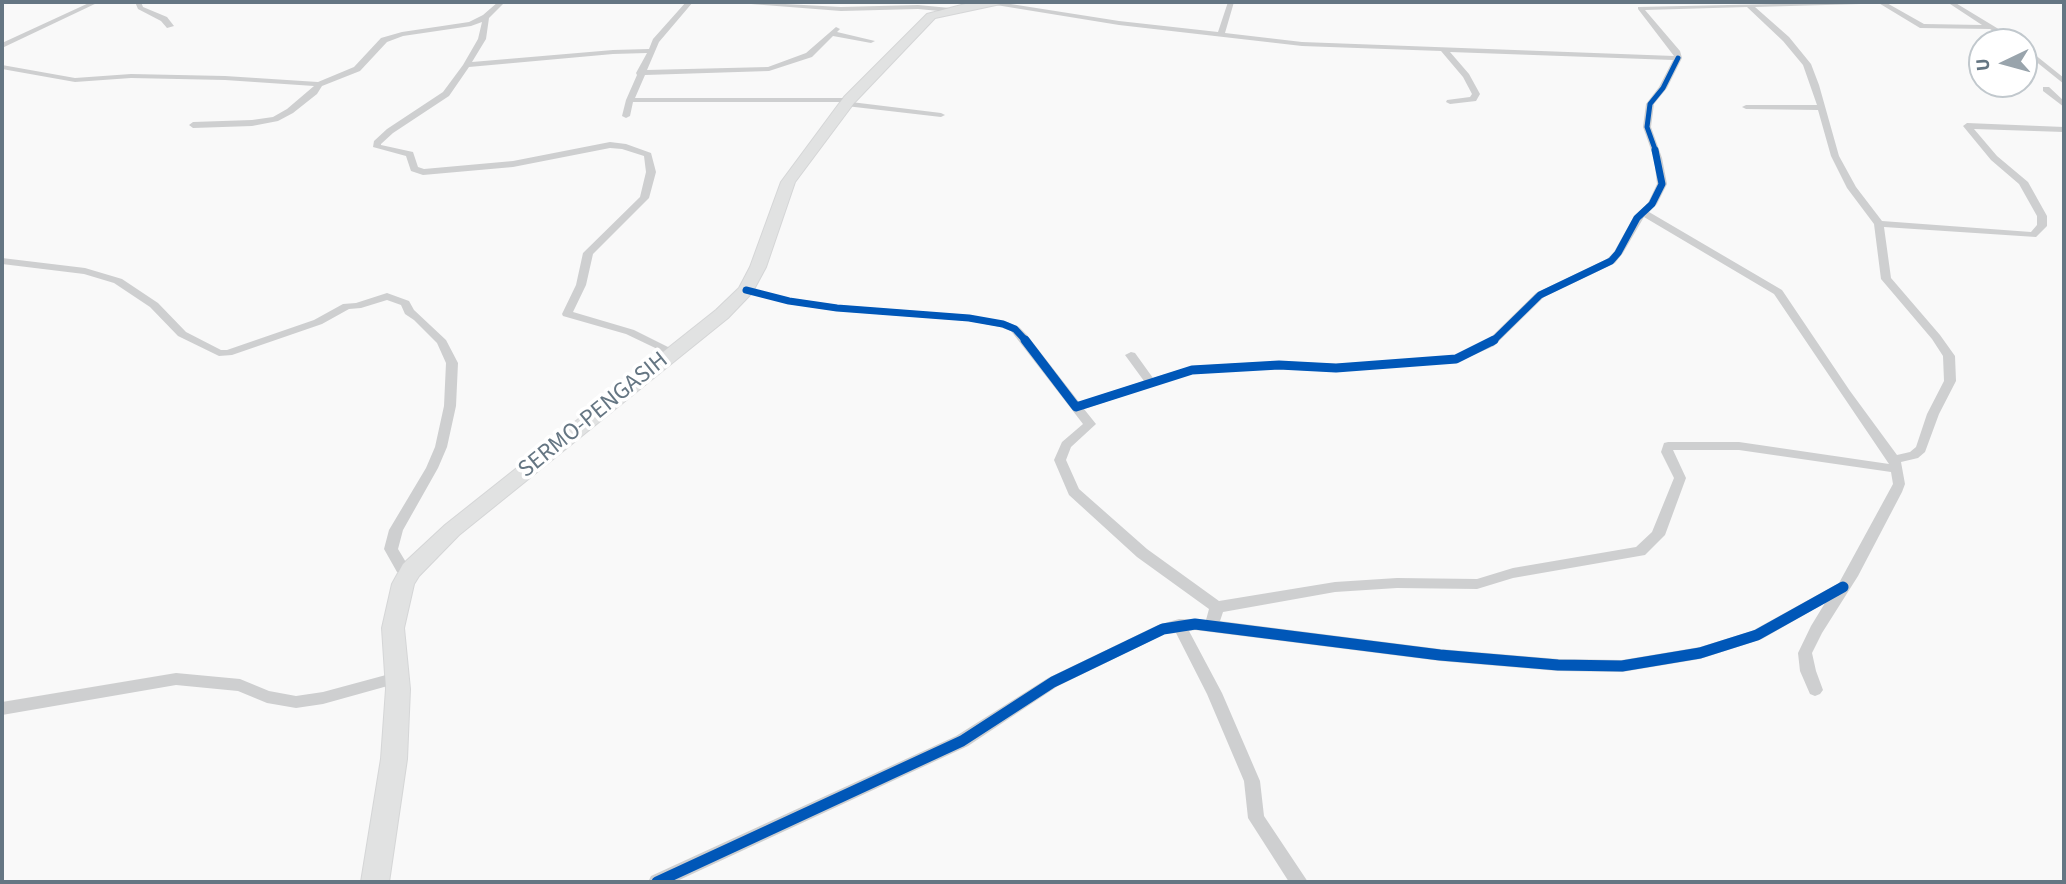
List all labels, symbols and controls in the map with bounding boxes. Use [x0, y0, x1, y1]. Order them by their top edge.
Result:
north arrow [1968, 28, 2038, 98]
text: U [1970, 57, 1998, 72]
street label: SERMO-PENGASIH [513, 347, 675, 485]

